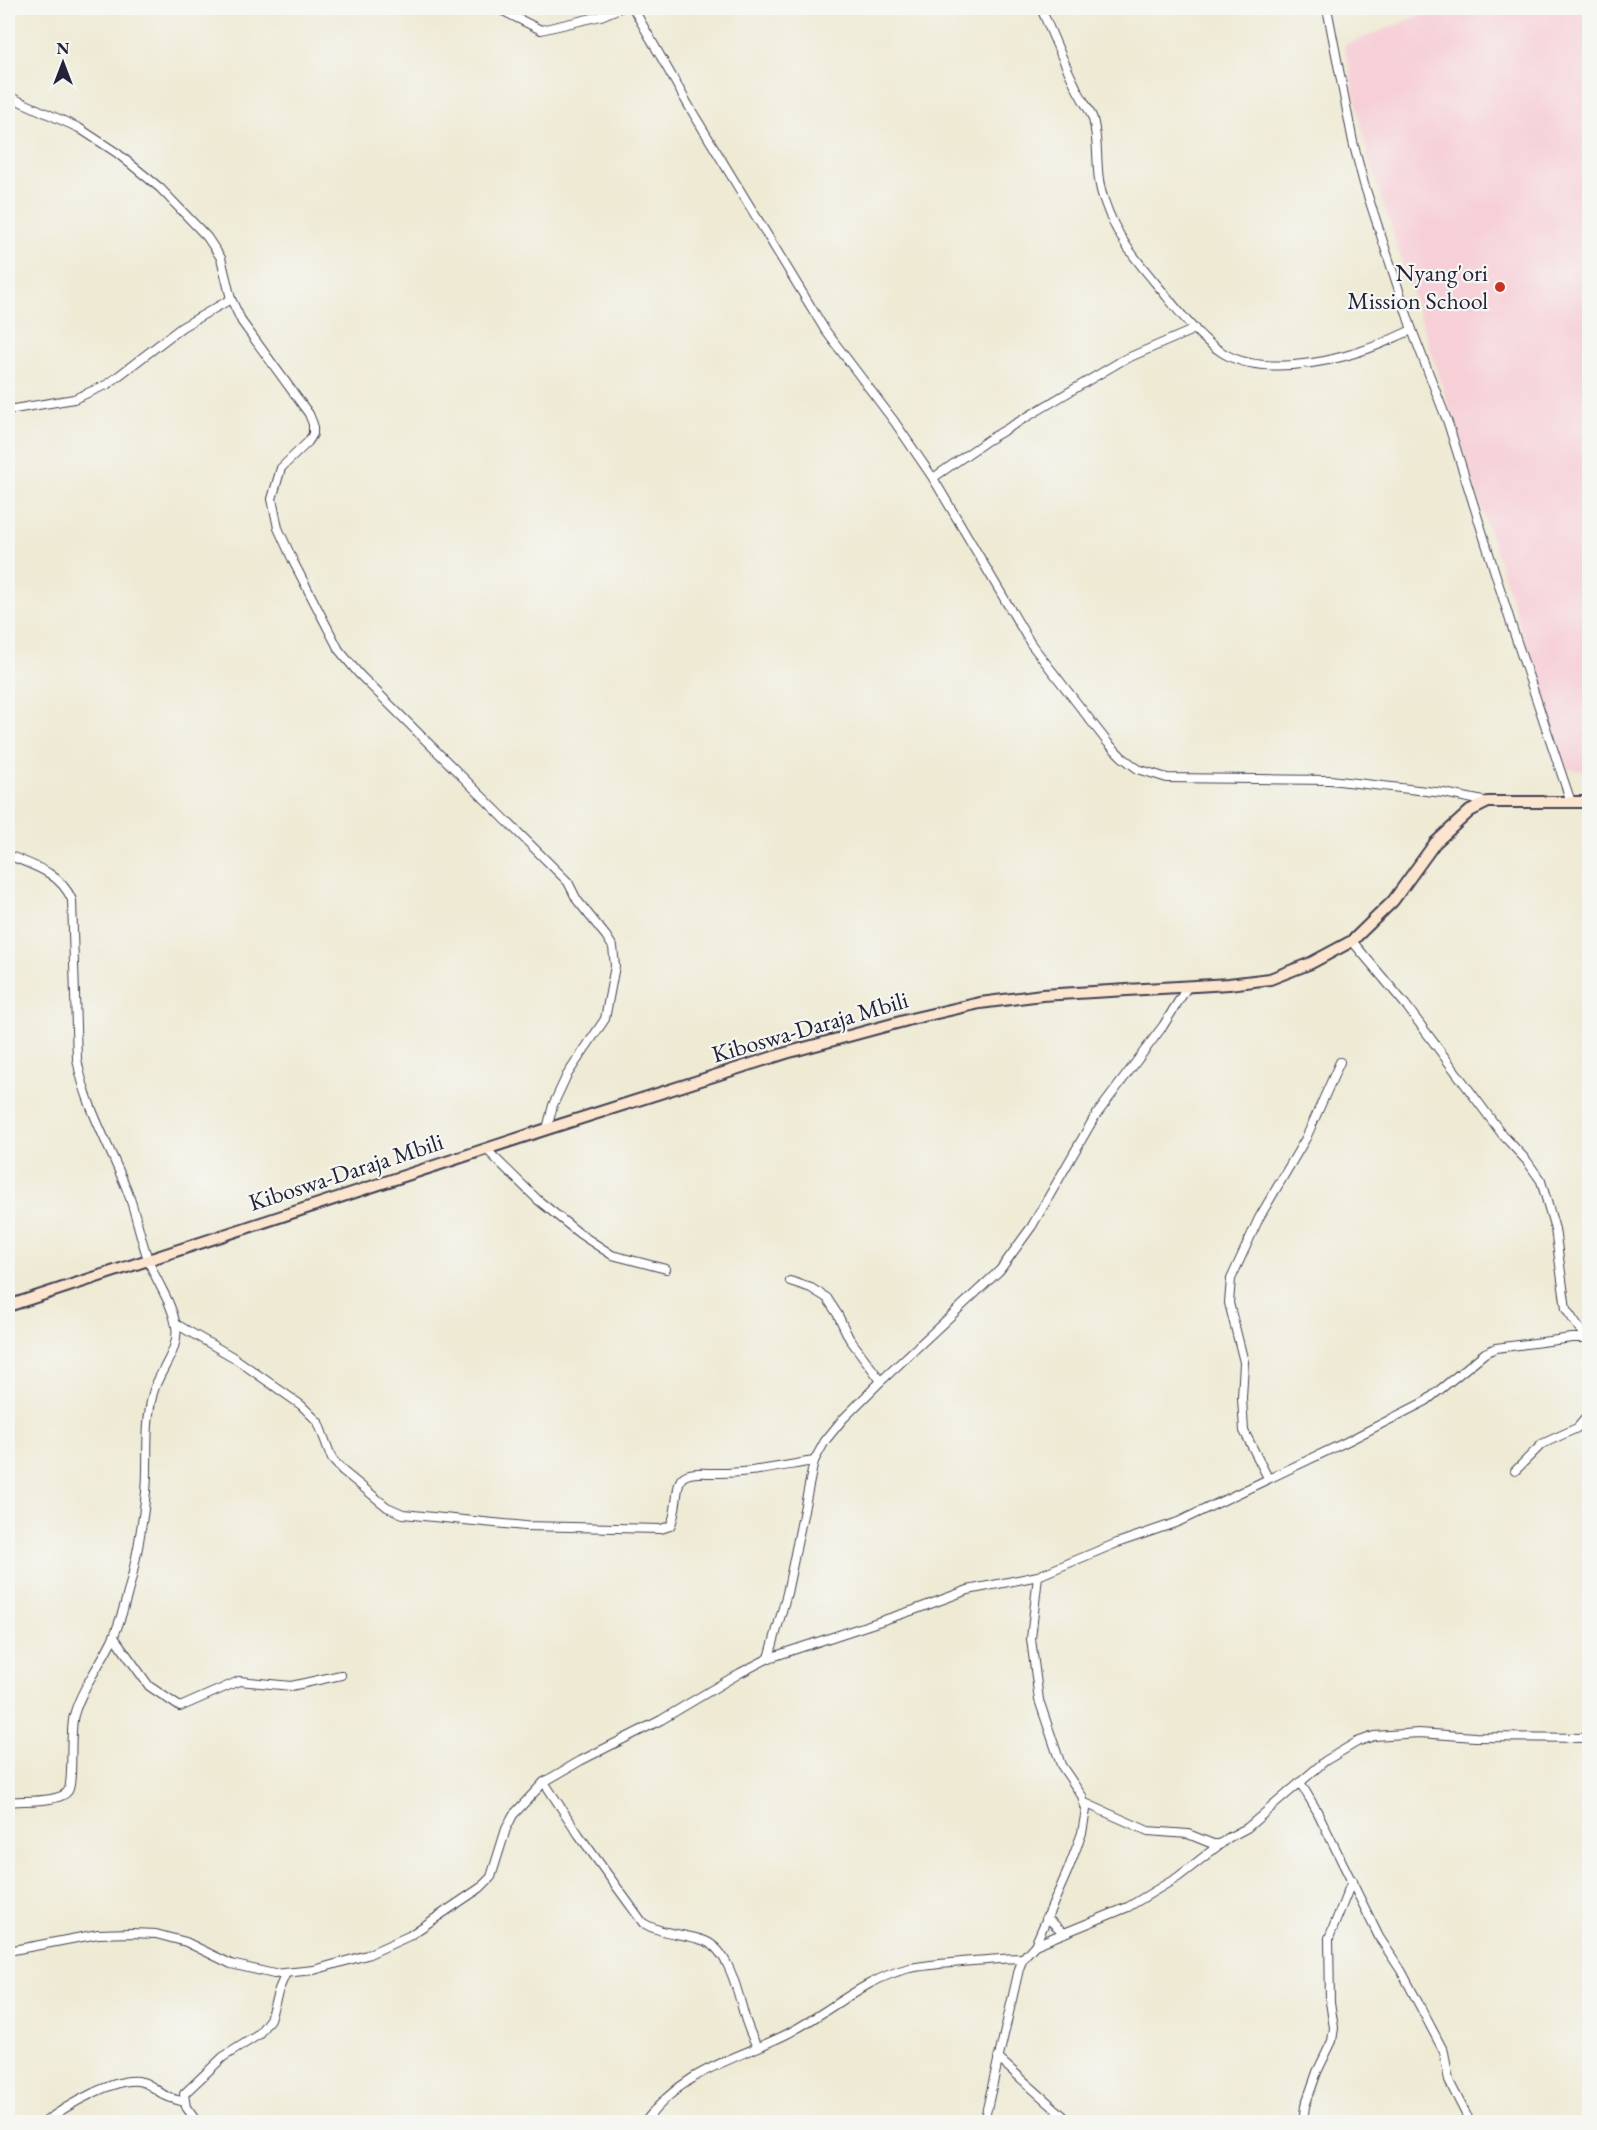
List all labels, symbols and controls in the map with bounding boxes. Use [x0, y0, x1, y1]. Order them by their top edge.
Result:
north arrow [33, 33, 93, 93]
text: N [57, 38, 70, 59]
place label: Nyang'ori Mission School [1347, 257, 1488, 316]
marker: Nyang'ori Mission School [1493, 280, 1507, 294]
street label: Kiboswa-Daraja Mbili [708, 984, 912, 1069]
street label: Kiboswa-Daraja Mbili [245, 1125, 447, 1218]

